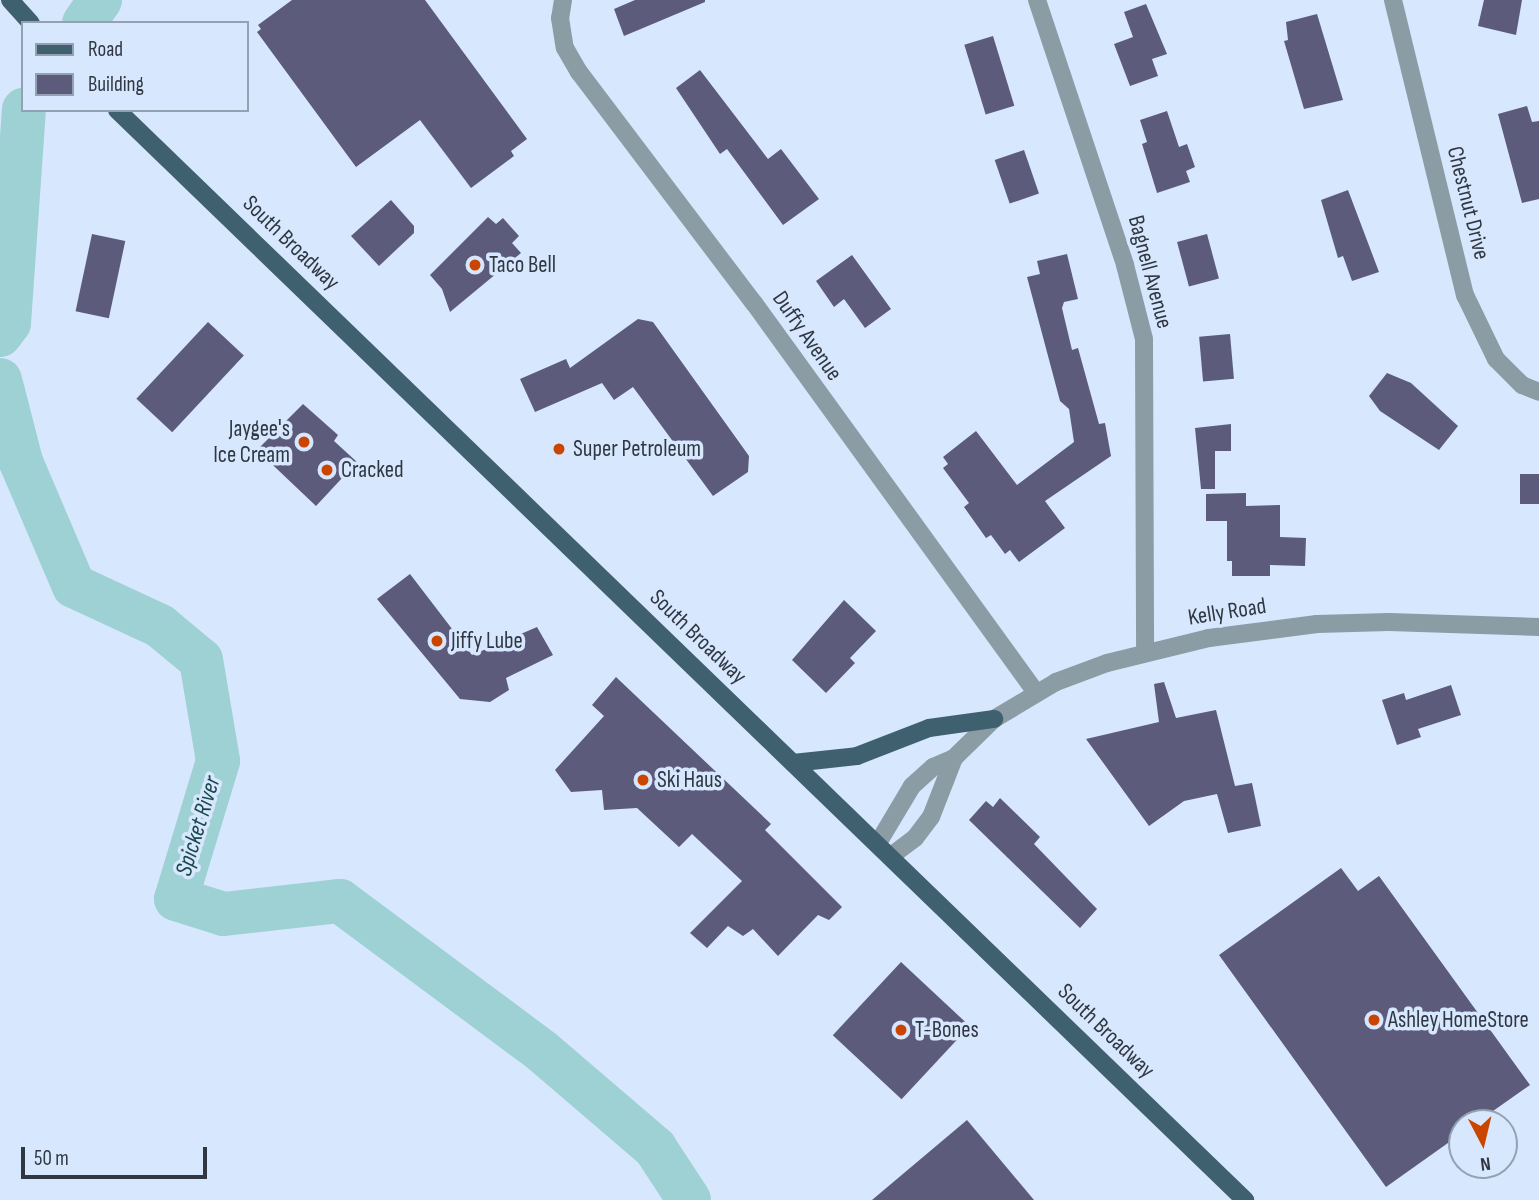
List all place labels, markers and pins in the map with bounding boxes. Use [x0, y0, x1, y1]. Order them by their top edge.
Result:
place label: Taco Bell [489, 251, 556, 279]
marker: Taco Bell [467, 257, 483, 273]
place label: Jaygee's Ice Cream [213, 415, 290, 469]
marker: Jaygee's Ice Cream [296, 434, 312, 450]
place label: Super Petroleum [573, 435, 701, 463]
marker: Super Petroleum [551, 441, 567, 457]
place label: Cracked [341, 456, 404, 484]
marker: Cracked [319, 462, 335, 478]
place label: Jiffy Lube [451, 627, 523, 655]
marker: Jiffy Lube [429, 633, 445, 649]
place label: Ski Haus [657, 766, 722, 794]
marker: Ski Haus [635, 772, 651, 788]
place label: Ashley HomeStore [1388, 1006, 1529, 1034]
marker: Ashley HomeStore [1366, 1012, 1382, 1028]
place label: T-Bones [915, 1016, 979, 1044]
marker: T-Bones [893, 1022, 909, 1038]

